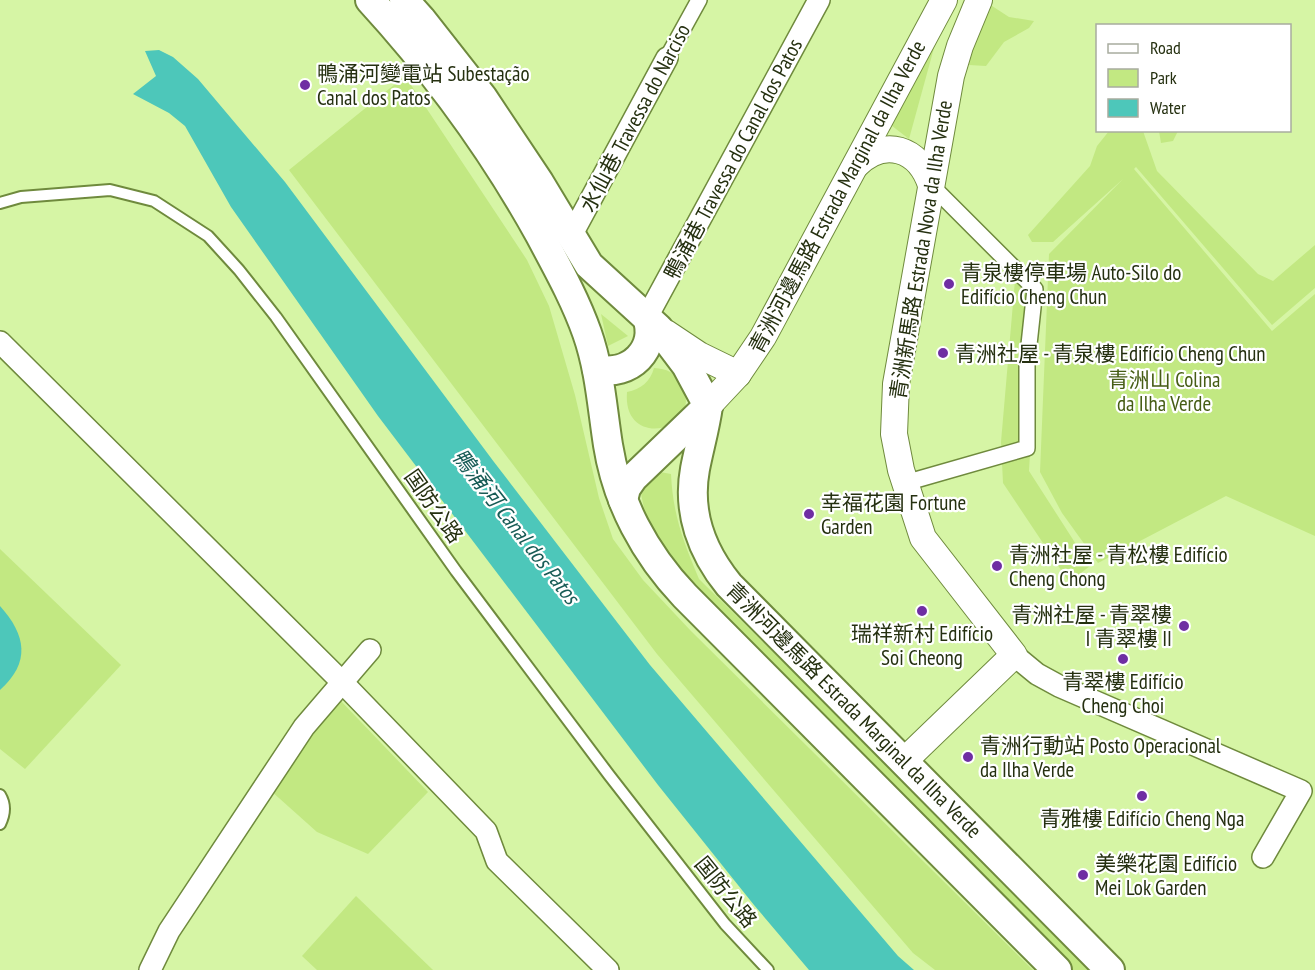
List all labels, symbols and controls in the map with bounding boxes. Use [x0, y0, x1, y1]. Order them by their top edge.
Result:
street label: 水仙巷 Travessa do Narciso [574, 19, 696, 217]
legend [1096, 24, 1291, 132]
street label: 鴨涌巷 Travessa do Canal dos Patos [658, 34, 808, 284]
street label: 青洲河邊馬路 Estrada Marginal da Ilha Verde [743, 36, 931, 358]
text: Road [1150, 36, 1181, 59]
place label: 鴨涌河變電站 Subestação Canal dos Patos [317, 60, 530, 111]
text: Park [1150, 66, 1177, 89]
marker: 鴨涌河變電站 Subestação Canal dos Patos [298, 78, 312, 92]
text: Water [1150, 96, 1186, 119]
street label: 青洲新馬路 Estrada Nova da Ilha Verde [884, 98, 958, 402]
place label: 青泉樓停車場 Auto-Silo do Edifício Cheng Chun [961, 259, 1181, 310]
marker: 青泉樓停車場 Auto-Silo do Edifício Cheng Chun [942, 277, 956, 291]
place label: 青洲社屋 - 青泉樓 Edifício Cheng Chun [955, 340, 1266, 367]
marker: 青洲社屋 - 青泉樓 Edifício Cheng Chun [936, 346, 950, 360]
park label: 青洲山 Colina da Ilha Verde [1108, 366, 1220, 417]
water label: 鴨涌河 Canal dos Patos [447, 443, 587, 611]
street label: 国防公路 [399, 464, 469, 548]
place label: 幸福花園 Fortune Garden [821, 489, 966, 540]
marker: 幸福花園 Fortune Garden [802, 507, 816, 521]
place label: 青洲社屋 - 青松樓 Edifício Cheng Chong [1009, 541, 1228, 592]
marker: 青洲社屋 - 青松樓 Edifício Cheng Chong [990, 559, 1004, 573]
street label: 青洲河邊馬路 Estrada Marginal da Ilha Verde [720, 576, 988, 844]
place label: 青洲社屋 - 青翠樓 I 青翠樓 II [1012, 601, 1172, 652]
marker: 瑞祥新村 Edifício Soi Cheong [915, 604, 929, 618]
marker: 青洲社屋 - 青翠樓 I 青翠樓 II [1177, 619, 1191, 633]
place label: 瑞祥新村 Edifício Soi Cheong [851, 620, 993, 671]
marker: 青翠樓 Edifício Cheng Choi [1116, 652, 1130, 666]
place label: 青翠樓 Edifício Cheng Choi [1062, 668, 1184, 719]
place label: 青洲行動站 Posto Operacional da Ilha Verde [980, 732, 1221, 783]
marker: 青洲行動站 Posto Operacional da Ilha Verde [961, 750, 975, 764]
marker: 青雅樓 Edifício Cheng Nga [1135, 789, 1149, 803]
place label: 青雅樓 Edifício Cheng Nga [1040, 805, 1244, 832]
place label: 美樂花園 Edifício Mei Lok Garden [1095, 850, 1237, 901]
street label: 国防公路 [689, 851, 763, 933]
marker: 美樂花園 Edifício Mei Lok Garden [1076, 868, 1090, 882]

